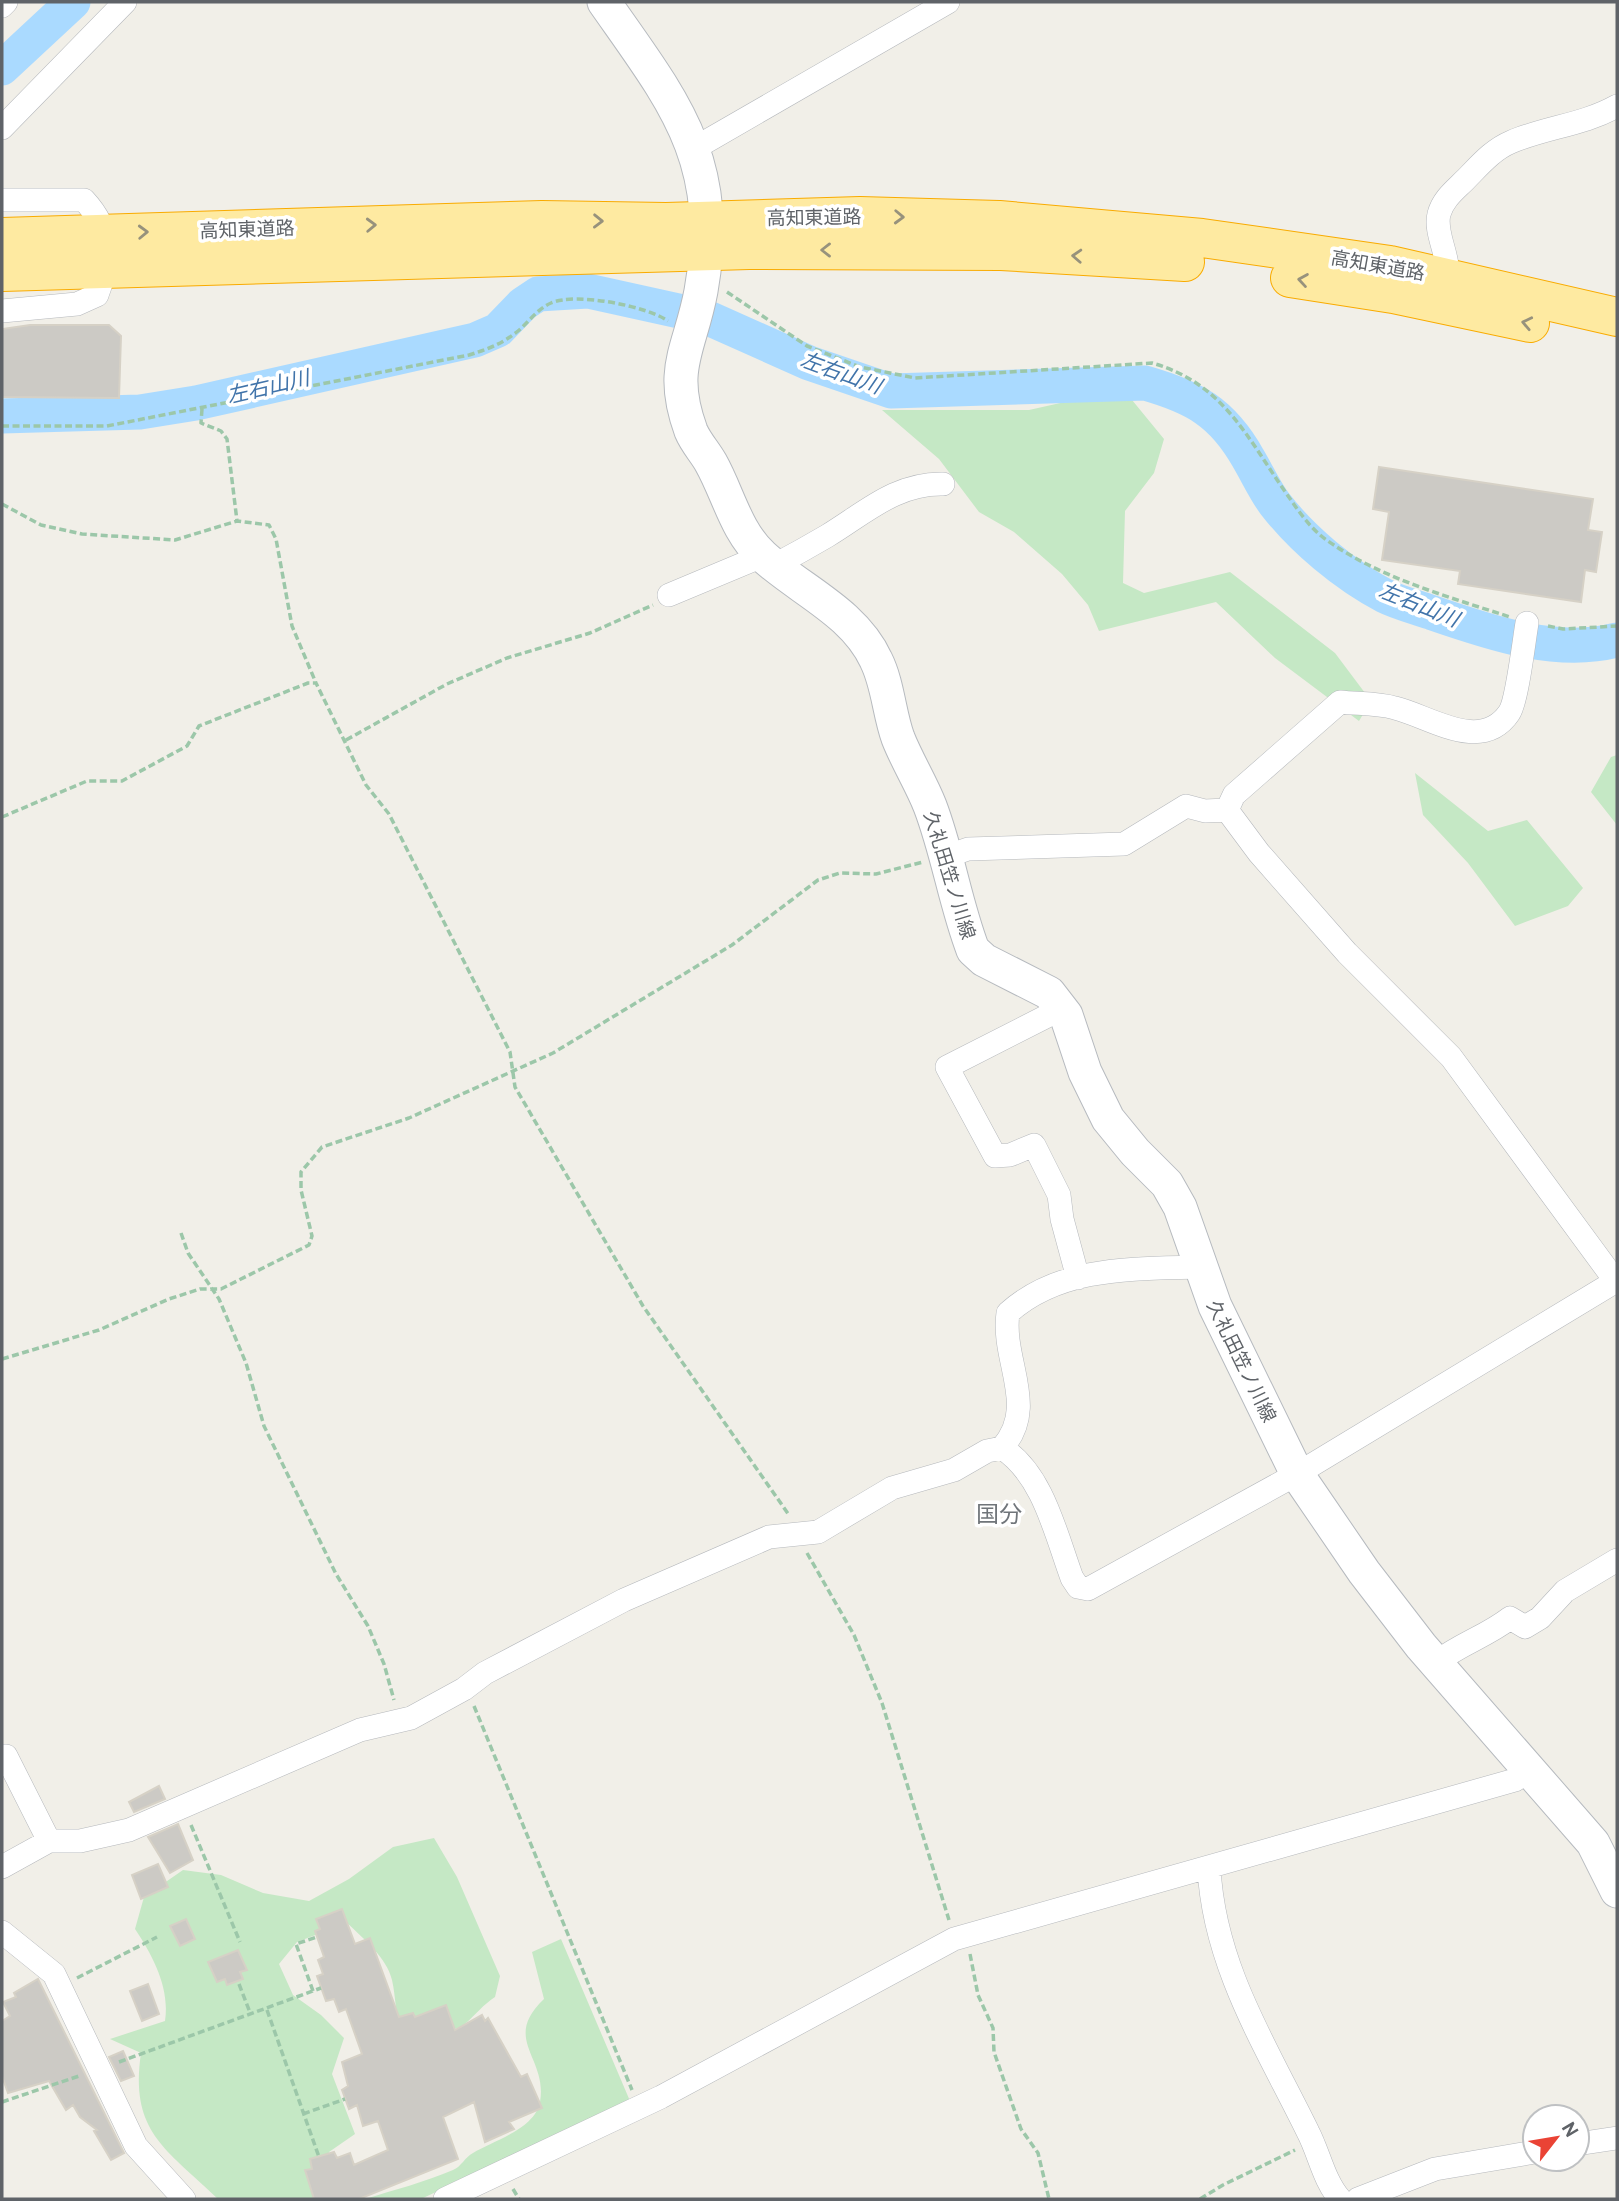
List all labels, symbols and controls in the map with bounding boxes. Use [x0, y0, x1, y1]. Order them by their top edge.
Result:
street label: 高知東道路 [766, 206, 862, 232]
one-way arrow [894, 209, 905, 225]
one-way arrow [593, 213, 604, 228]
street label: 高知東道路 [199, 217, 295, 245]
one-way arrow [366, 218, 377, 233]
one-way arrow [138, 225, 149, 240]
one-way arrow [820, 242, 830, 258]
street label: 高知東道路 [1329, 247, 1427, 287]
one-way arrow [1072, 248, 1083, 263]
one-way arrow [1297, 273, 1309, 288]
one-way arrow [1521, 316, 1533, 331]
water label: 左右山川 [796, 347, 886, 402]
water label: 左右山川 [224, 365, 314, 411]
water label: 左右山川 [1374, 578, 1464, 635]
street label: 久礼田笠ノ川線 [917, 808, 979, 943]
street label: 久礼田笠ノ川線 [1200, 1297, 1280, 1427]
district label: 国分 [976, 1502, 1022, 1531]
north arrow [1521, 2103, 1591, 2173]
text: N [1555, 2118, 1583, 2142]

